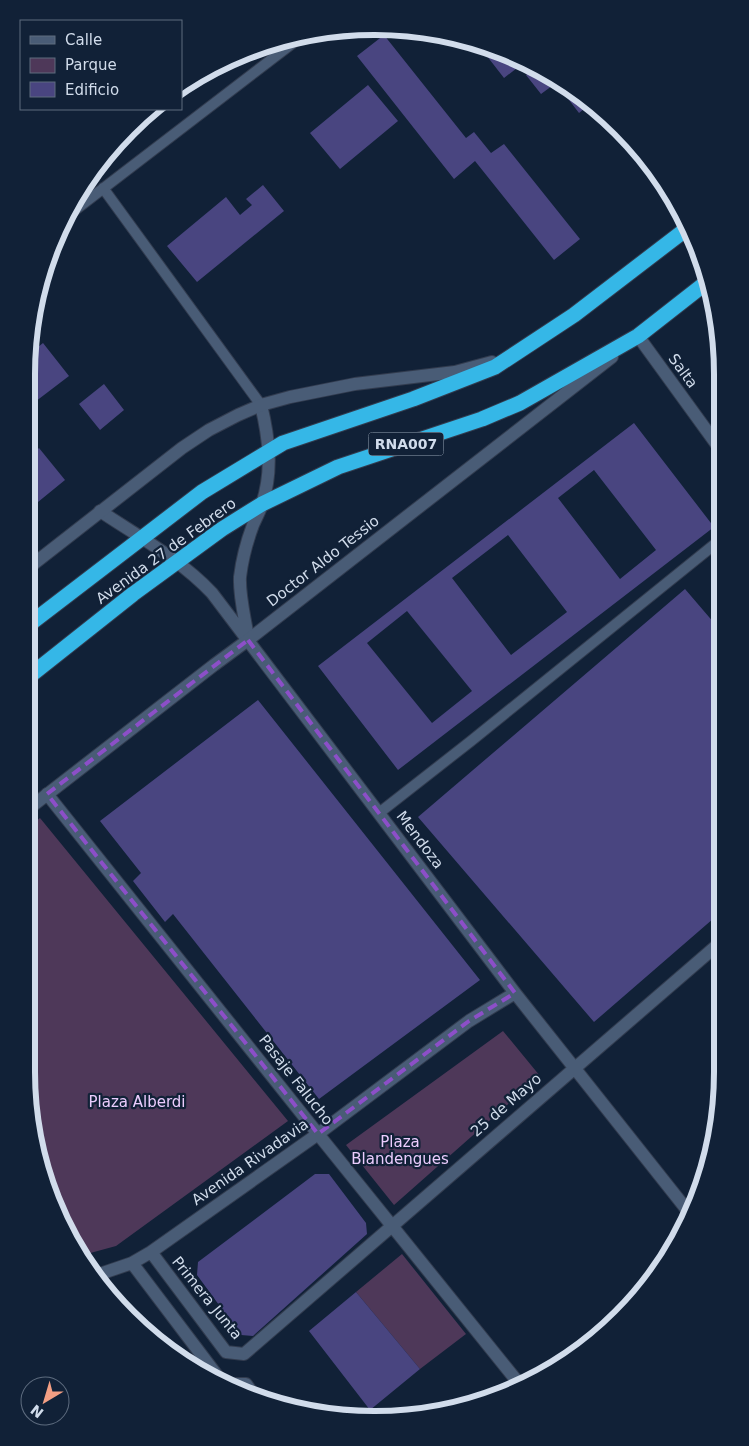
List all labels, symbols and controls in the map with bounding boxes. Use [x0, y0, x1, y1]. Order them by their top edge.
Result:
legend [20, 20, 182, 110]
text: Calle [65, 31, 102, 49]
text: Parque [65, 56, 117, 74]
text: Edificio [65, 81, 119, 99]
street label: Salta [665, 350, 701, 392]
road number: RNA007 [368, 432, 444, 456]
street label: Avenida 27 de Febrero [92, 494, 240, 608]
street label: Doctor Aldo Tessio [263, 512, 383, 610]
street label: Mendoza [393, 808, 447, 872]
street label: Pasaje Falucho [255, 1031, 337, 1129]
street label: 25 de Mayo [467, 1069, 545, 1141]
park label: Plaza Alberdi [88, 1093, 186, 1111]
street label: Avenida Rivadavia [188, 1115, 312, 1209]
park label: Plaza Blandengues [351, 1133, 449, 1168]
street label: Primera Junta [168, 1253, 246, 1343]
north arrow [20, 1376, 70, 1426]
text: N [27, 1401, 47, 1421]

